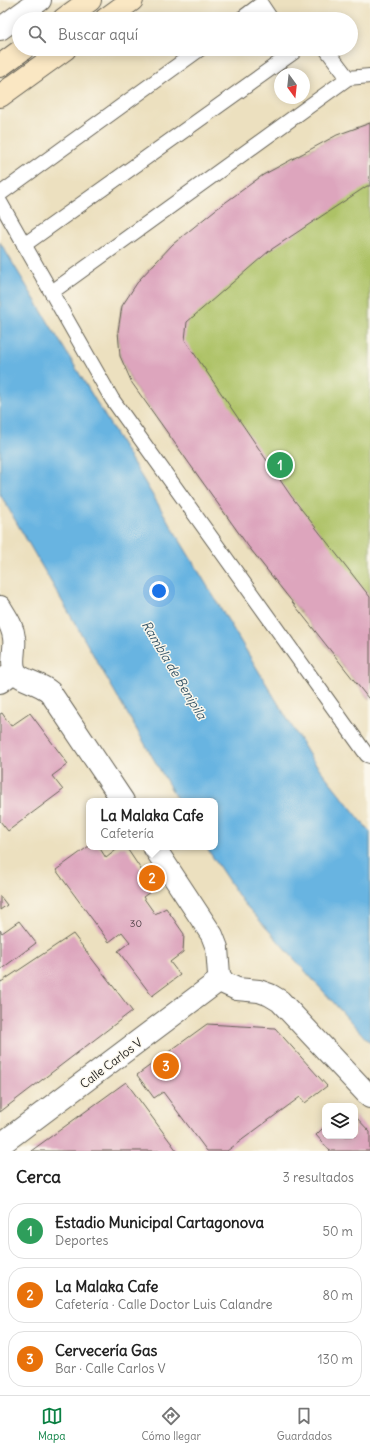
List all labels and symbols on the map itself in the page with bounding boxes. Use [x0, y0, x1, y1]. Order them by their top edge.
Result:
north arrow [274, 68, 310, 104]
pin: 1 [267, 450, 293, 480]
your location [149, 581, 169, 601]
water label: Rambla de Benipila [138, 618, 210, 723]
pin: 2 [139, 863, 165, 893]
house number: 30 [130, 917, 142, 930]
street label: Calle Carlos V [77, 1034, 146, 1091]
pin: 3 [153, 1051, 179, 1081]

